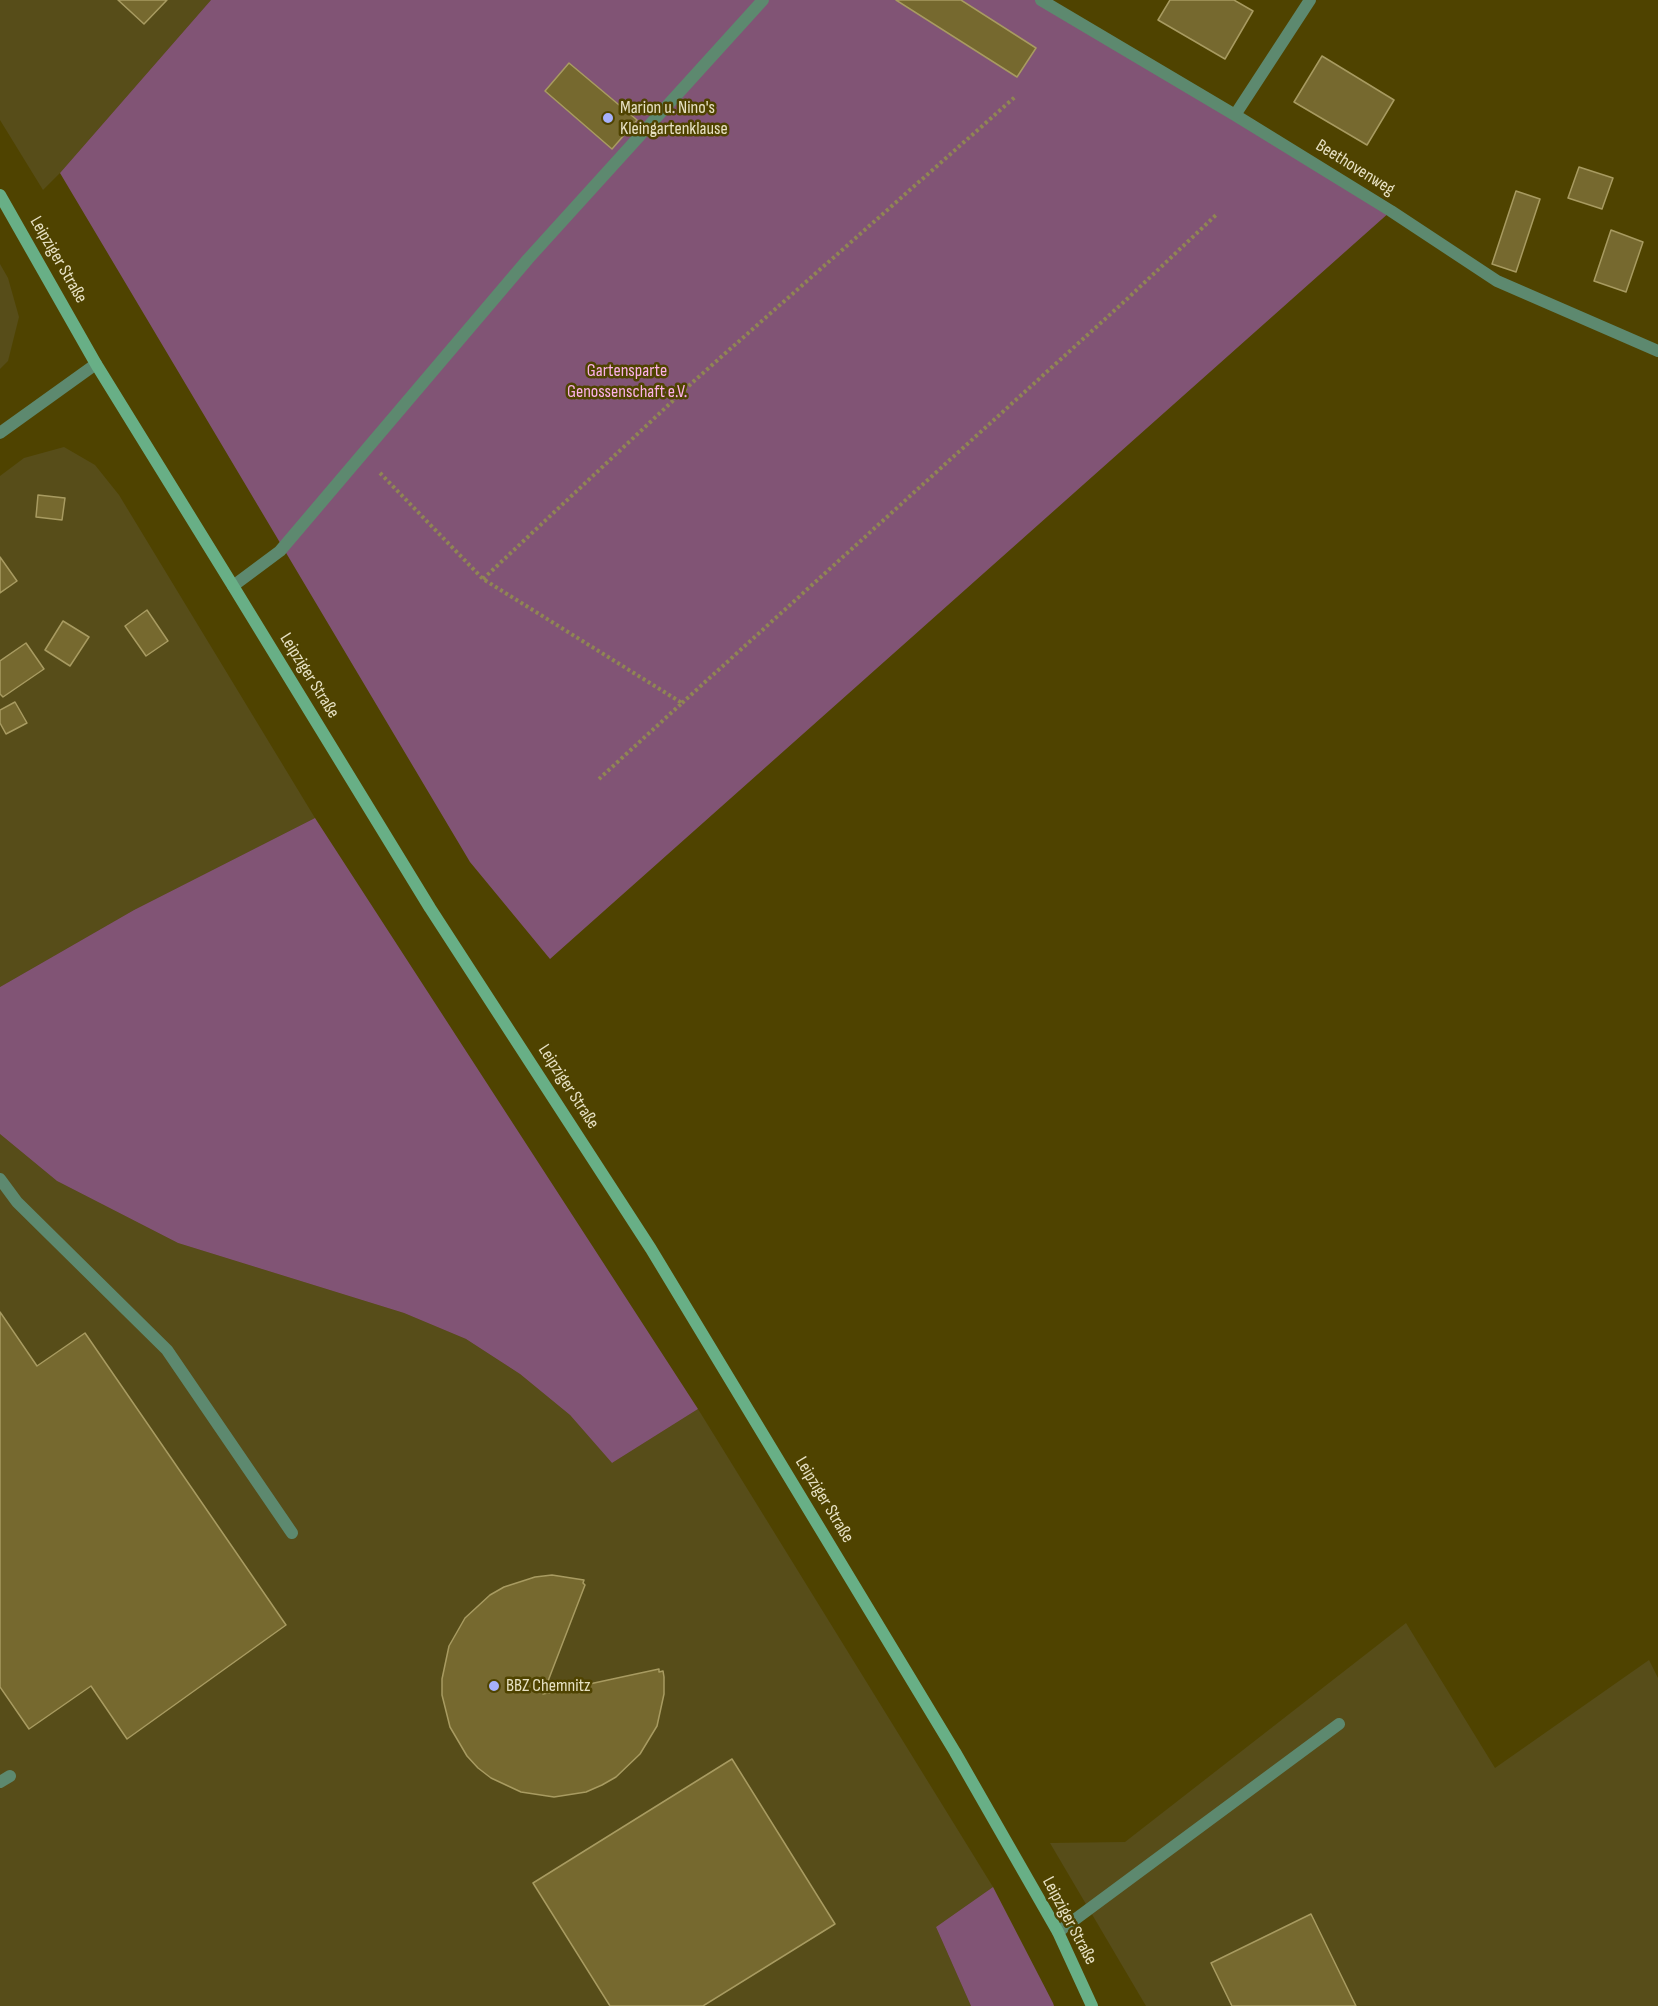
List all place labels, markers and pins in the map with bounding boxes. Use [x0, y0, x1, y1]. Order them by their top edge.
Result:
place label: Marion u. Nino's Kleingartenklause [620, 97, 728, 140]
marker: Marion u. Nino's Kleingartenklause [601, 111, 615, 125]
place label: BBZ Chemnitz [506, 1675, 591, 1697]
marker: BBZ Chemnitz [487, 1679, 501, 1693]

